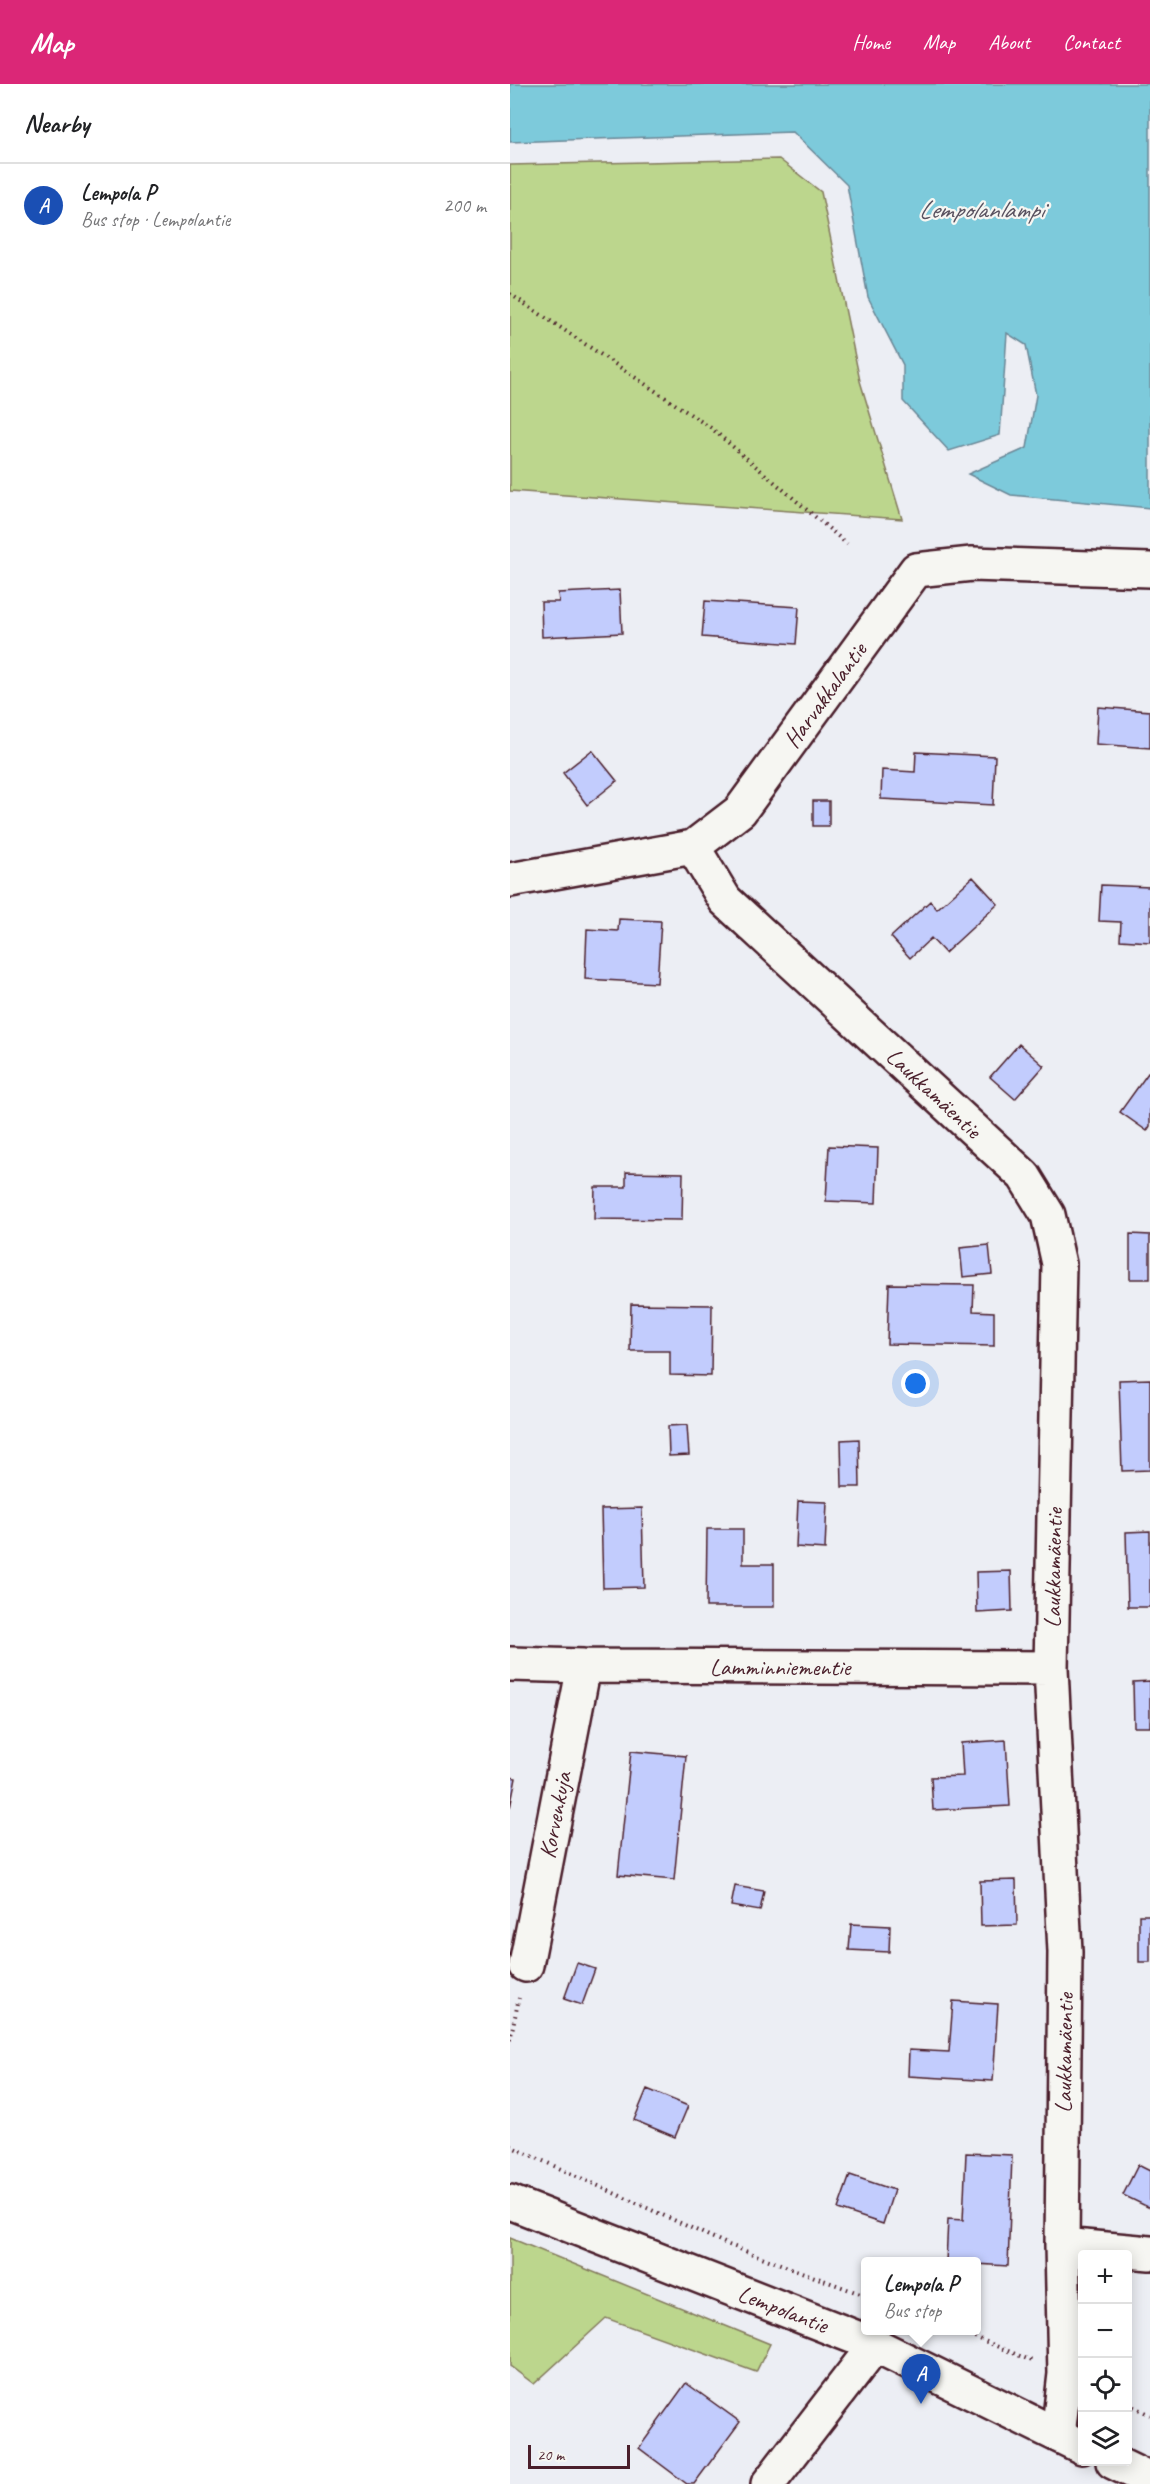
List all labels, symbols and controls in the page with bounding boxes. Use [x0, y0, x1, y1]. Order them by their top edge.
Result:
text: Map [30, 25, 73, 60]
text: Home [852, 29, 890, 55]
text: Map [923, 29, 955, 55]
text: About [988, 29, 1030, 55]
text: Contact [1063, 29, 1120, 55]
text: Nearby [24, 107, 89, 140]
text: Lempola P [81, 179, 155, 207]
text: A [38, 193, 49, 218]
text: 200 m [443, 193, 486, 218]
water label: Lempolanlampi [919, 193, 1050, 226]
text: Bus stop · Lempolantie [81, 207, 230, 232]
street label: Harvakkalantie [777, 635, 875, 754]
street label: Laukkamäentie [880, 1041, 990, 1146]
your location [901, 1369, 930, 1398]
street label: Laukkamäentie [1037, 1506, 1069, 1628]
street label: Lamminniementie [710, 1652, 853, 1682]
street label: Korvenkuja [532, 1768, 578, 1861]
street label: Laukkamäentie [1048, 1991, 1080, 2113]
map controls [1078, 2250, 1132, 2466]
button: + [1078, 2250, 1132, 2304]
popup [861, 2257, 981, 2335]
text: Lempola P [884, 2270, 958, 2298]
street label: Lempolantie [734, 2278, 834, 2341]
text: Bus stop [884, 2298, 941, 2323]
button: − [1078, 2304, 1132, 2358]
pin: A [902, 2354, 940, 2404]
button: locate [1078, 2358, 1132, 2412]
button: layers [1078, 2412, 1132, 2466]
scale bar [528, 2442, 630, 2470]
text: 20 m [537, 2445, 564, 2465]

